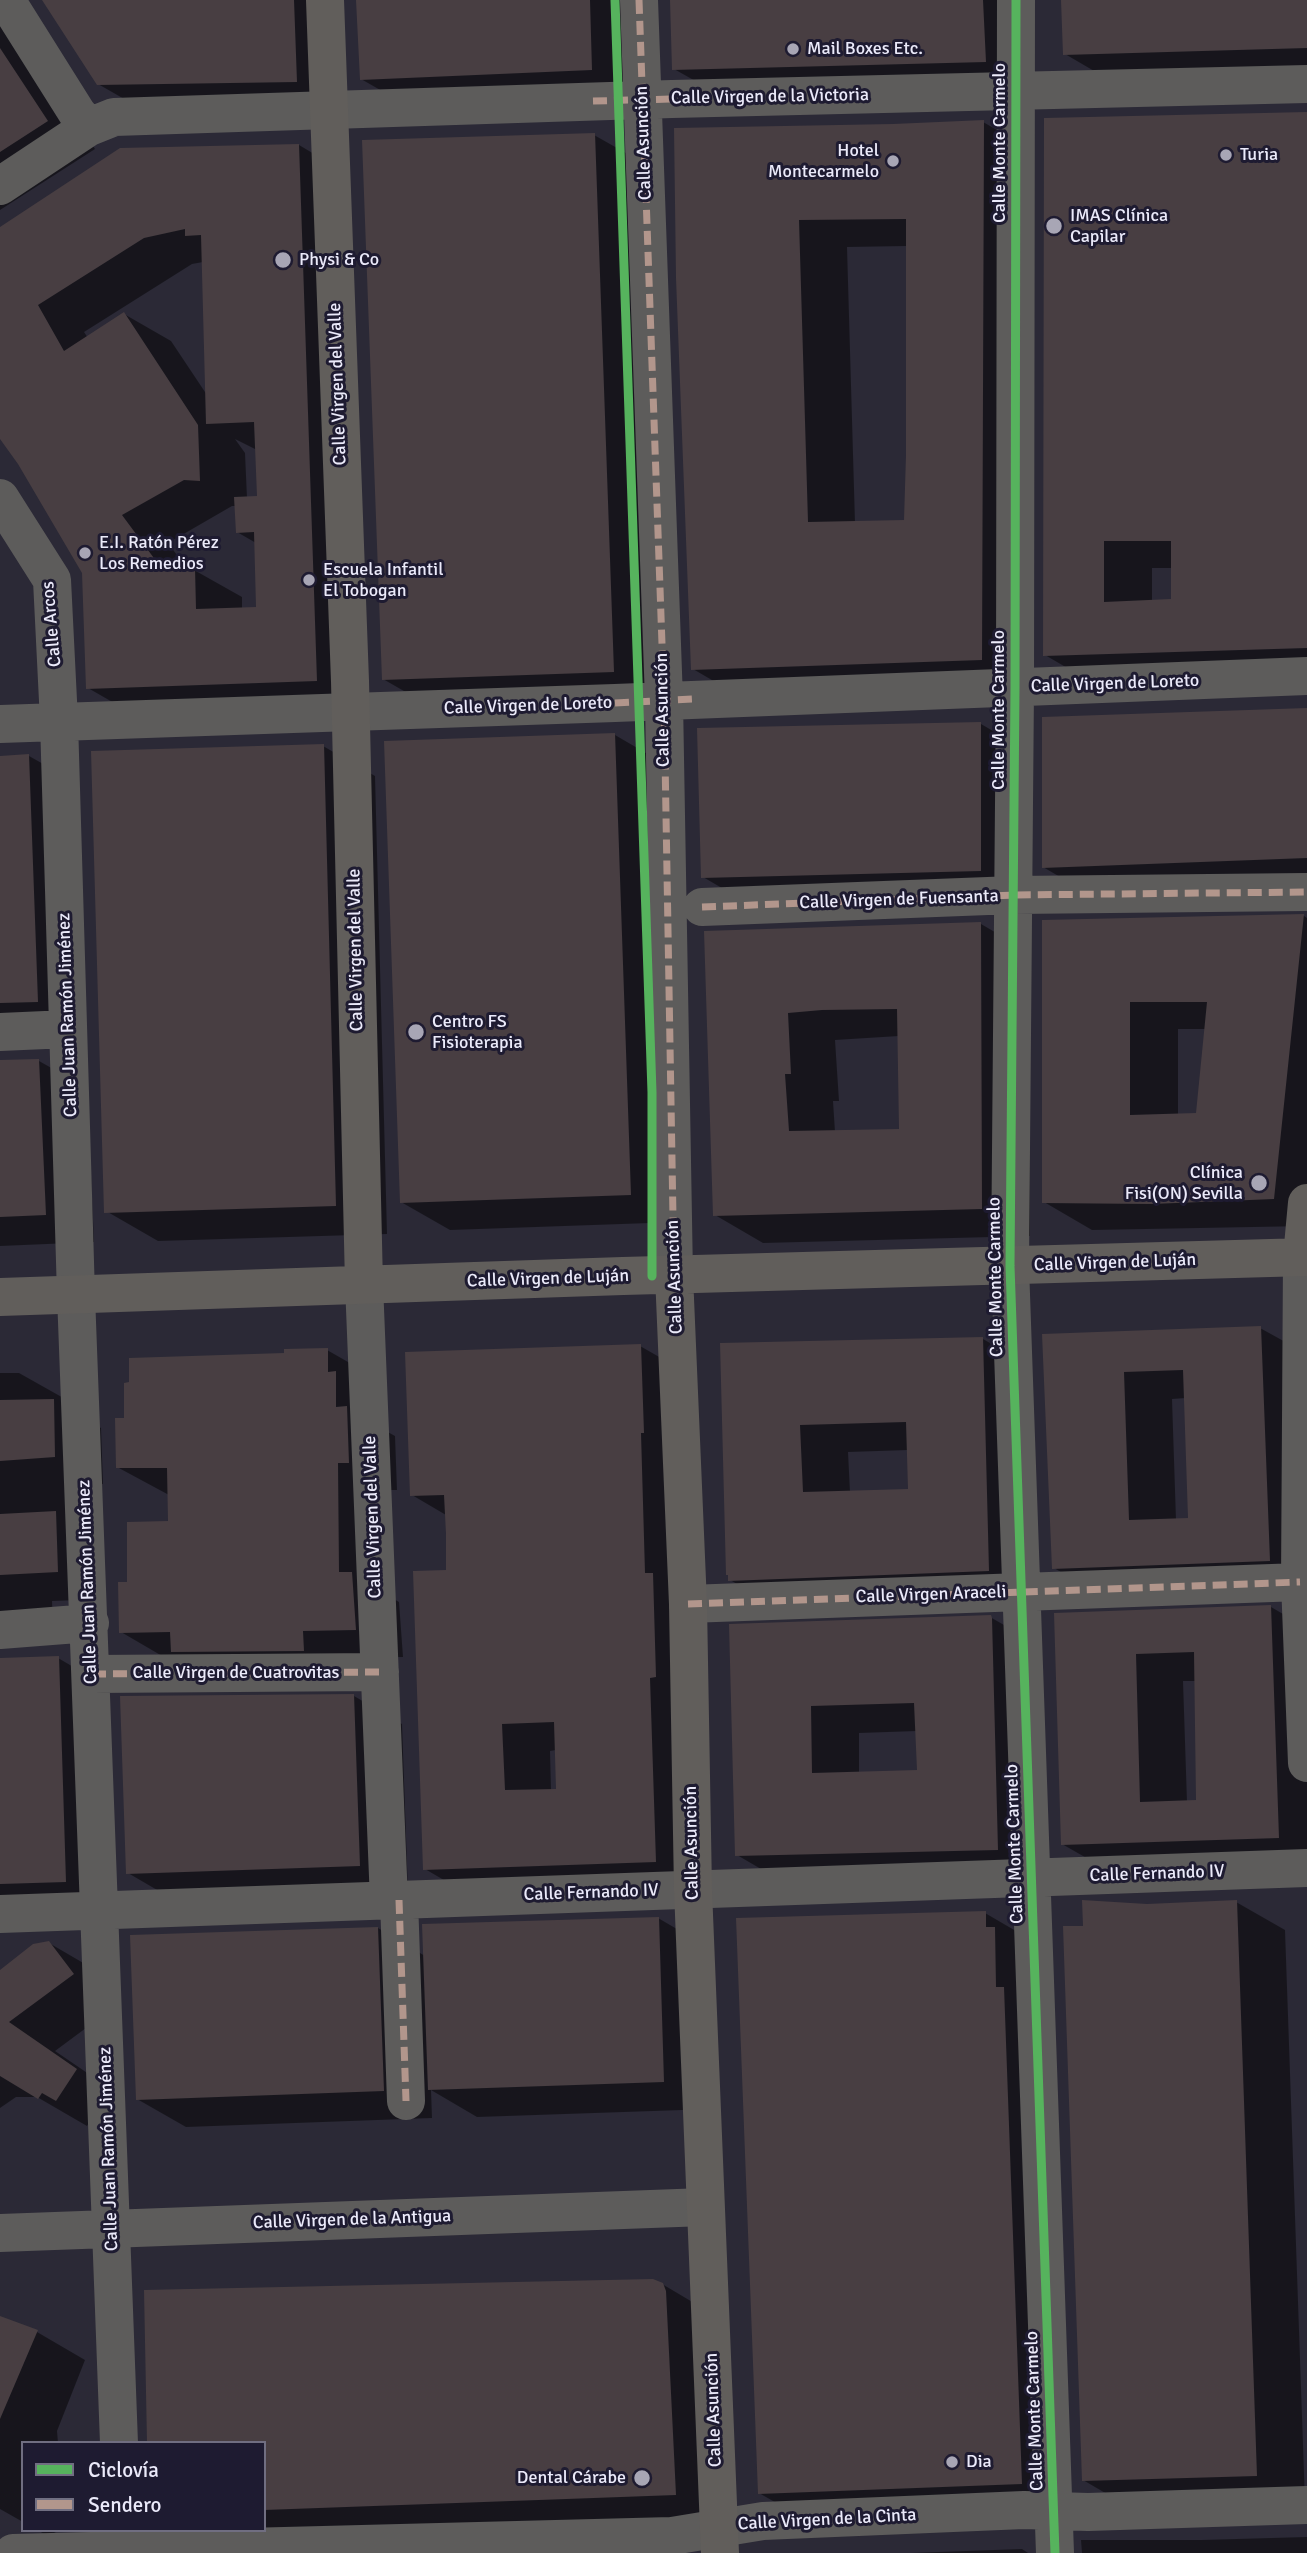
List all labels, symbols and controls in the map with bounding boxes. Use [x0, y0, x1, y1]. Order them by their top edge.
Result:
place label: Mail Boxes Etc. [807, 38, 923, 60]
marker: Mail Boxes Etc. [785, 41, 801, 57]
street label: Calle Monte Carmelo [989, 63, 1011, 223]
street label: Calle Virgen de la Victoria [671, 84, 869, 110]
street label: Calle Asunción [631, 86, 657, 200]
place label: Hotel Montecarmelo [768, 140, 879, 182]
place label: Turia [1240, 144, 1278, 166]
marker: Turia [1218, 147, 1234, 163]
marker: Hotel Montecarmelo [885, 153, 901, 169]
place label: IMAS Clínica Capilar [1070, 205, 1168, 248]
marker: IMAS Clínica Capilar [1044, 216, 1064, 236]
place label: Physi & Co [299, 249, 379, 271]
marker: Physi & Co [273, 250, 293, 270]
street label: Calle Virgen del Valle [324, 302, 352, 466]
place label: E.I. Ratón Pérez Los Remedios [99, 532, 219, 574]
marker: E.I. Ratón Pérez Los Remedios [77, 545, 93, 561]
place label: Escuela Infantil El Tobogan [323, 559, 443, 602]
marker: Escuela Infantil El Tobogan [301, 572, 317, 588]
street label: Calle Arcos [37, 580, 67, 668]
street label: Calle Monte Carmelo [988, 630, 1010, 790]
street label: Calle Asunción [651, 653, 675, 767]
street label: Calle Virgen de Loreto [1030, 670, 1200, 698]
street label: Calle Virgen de Loreto [443, 692, 613, 720]
street label: Calle Virgen del Valle [344, 868, 368, 1032]
street label: Calle Virgen de Fuensanta [799, 886, 999, 914]
street label: Calle Juan Ramón Jiménez [54, 913, 82, 1117]
place label: Centro FS Fisioterapia [432, 1011, 523, 1054]
marker: Centro FS Fisioterapia [406, 1022, 426, 1042]
place label: Clínica Fisi(ON) Sevilla [1125, 1162, 1243, 1204]
marker: Clínica Fisi(ON) Sevilla [1249, 1173, 1269, 1193]
street label: Calle Monte Carmelo [984, 1197, 1008, 1357]
street label: Calle Asunción [662, 1220, 688, 1334]
street label: Calle Virgen de Luján [1034, 1249, 1196, 1277]
street label: Calle Virgen de Luján [467, 1265, 629, 1293]
street label: Calle Virgen del Valle [359, 1435, 387, 1599]
street label: Calle Juan Ramón Jiménez [74, 1480, 102, 1684]
street label: Calle Virgen Araceli [855, 1582, 1007, 1608]
street label: Calle Virgen de Cuatrovitas [133, 1662, 339, 1684]
street label: Calle Monte Carmelo [1001, 1764, 1029, 1924]
street label: Calle Asunción [680, 1786, 704, 1900]
street label: Calle Fernando IV [1089, 1861, 1225, 1887]
street label: Calle Fernando IV [523, 1880, 659, 1906]
street label: Calle Juan Ramón Jiménez [95, 2047, 123, 2251]
street label: Calle Virgen de la Antigua [252, 2206, 452, 2234]
street label: Calle Monte Carmelo [1021, 2331, 1049, 2491]
street label: Calle Asunción [701, 2353, 727, 2467]
legend [21, 2441, 266, 2532]
place label: Dia [966, 2451, 992, 2473]
marker: Dia [944, 2454, 960, 2470]
text: Ciclovía [88, 2457, 159, 2483]
place label: Dental Cárabe [517, 2467, 626, 2489]
marker: Dental Cárabe [632, 2468, 652, 2488]
text: Sendero [88, 2492, 162, 2518]
street label: Calle Virgen de la Cinta [737, 2505, 917, 2535]

